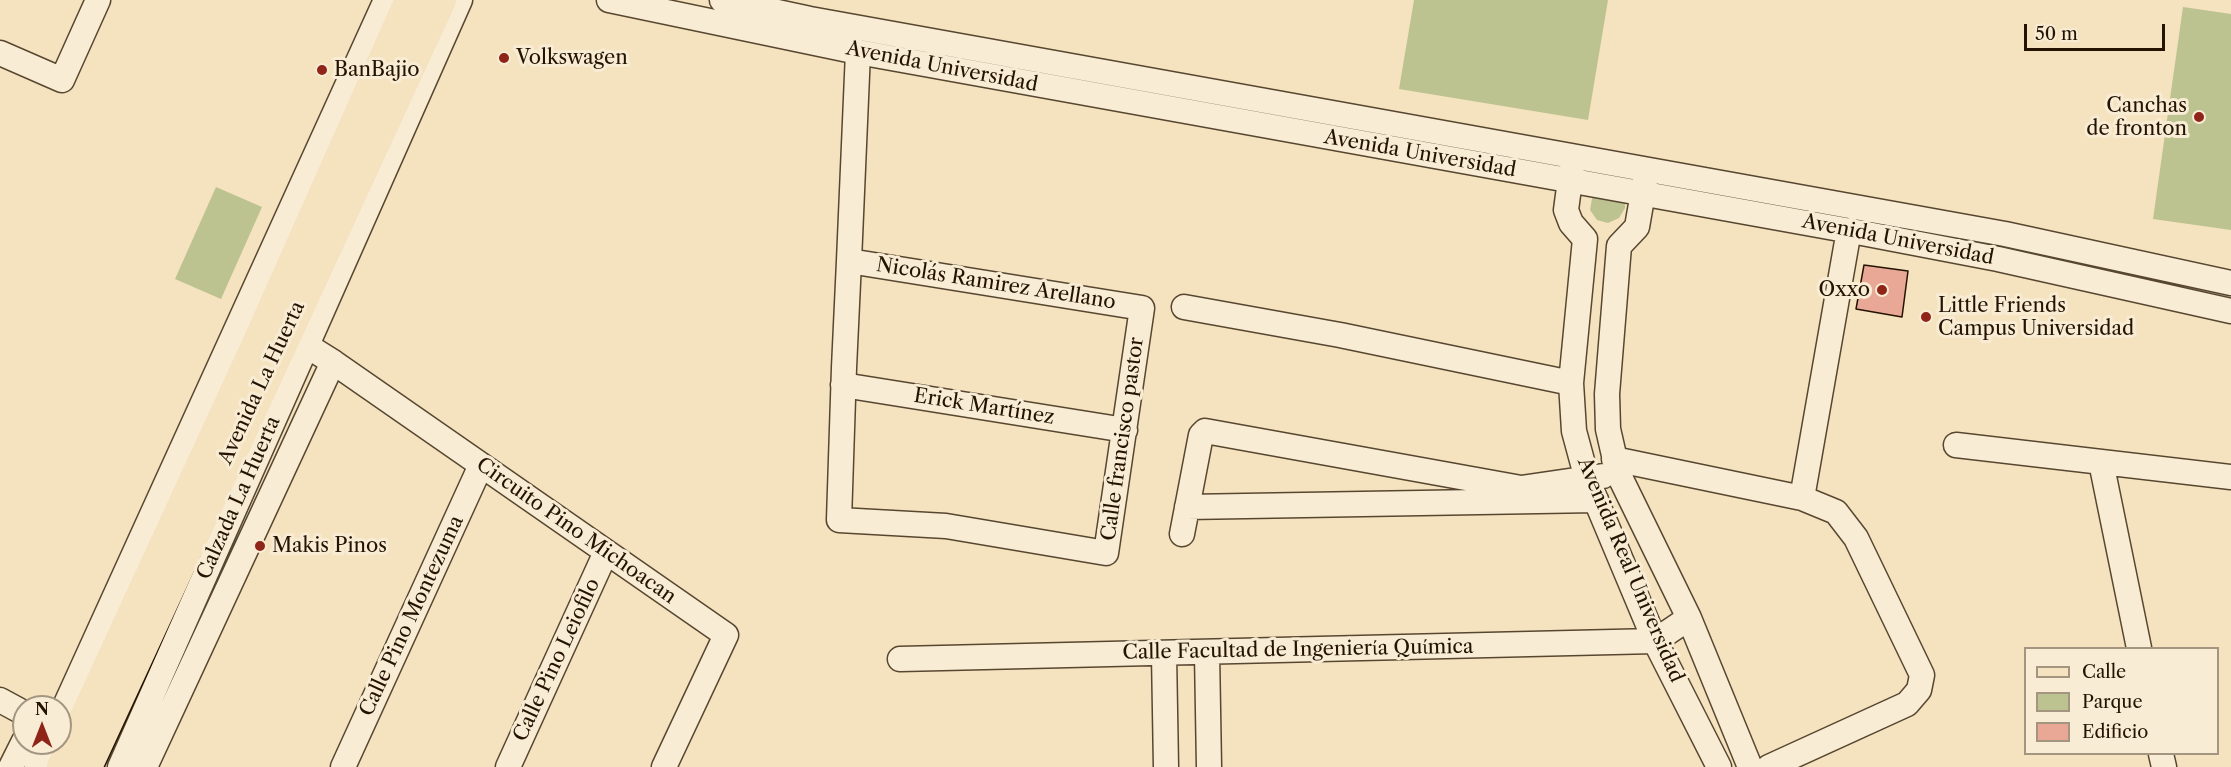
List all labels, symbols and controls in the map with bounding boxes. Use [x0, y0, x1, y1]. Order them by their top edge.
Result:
scale bar [2027, 12, 2168, 50]
text: 50 m [2035, 23, 2078, 45]
street label: Avenida Universidad [844, 37, 1040, 97]
place label: Volkswagen [516, 46, 628, 70]
marker: Volkswagen [497, 51, 511, 65]
place label: BanBajio [334, 58, 420, 82]
marker: BanBajio [315, 63, 329, 77]
place label: Canchas de fronton [2086, 94, 2187, 141]
marker: Canchas de fronton [2192, 110, 2206, 124]
street label: Avenida Universidad [1322, 125, 1518, 183]
street label: Avenida Universidad [1800, 210, 1996, 270]
street label: Nicolás Ramirez Arellano [875, 253, 1117, 315]
place label: Oxxo [1818, 278, 1870, 302]
marker: Oxxo [1875, 283, 1889, 297]
place label: Little Friends Campus Universidad [1938, 294, 2134, 341]
street label: Avenida La Huerta [214, 298, 310, 468]
marker: Little Friends Campus Universidad [1919, 310, 1933, 324]
street label: Calle francisco pastor [1097, 336, 1149, 542]
street label: Erick Martínez [912, 384, 1056, 430]
street label: Calzada La Huerta [192, 413, 286, 583]
street label: Circuito Pino Michoacan [472, 453, 680, 609]
street label: Avenida Real Universidad [1572, 454, 1688, 686]
street label: Calle Pino Montezuma [355, 512, 469, 720]
place label: Makis Pinos [272, 534, 387, 558]
marker: Makis Pinos [253, 539, 267, 553]
street label: Calle Pino Leiofilo [509, 575, 605, 745]
street label: Calle Facultad de Ingenierίa Quίmica [1122, 635, 1474, 665]
legend [2024, 647, 2219, 755]
text: Calle [2082, 661, 2126, 683]
text: Parque [2082, 691, 2143, 713]
north arrow [12, 695, 72, 755]
text: N [35, 699, 49, 719]
text: Edificio [2082, 721, 2148, 743]

